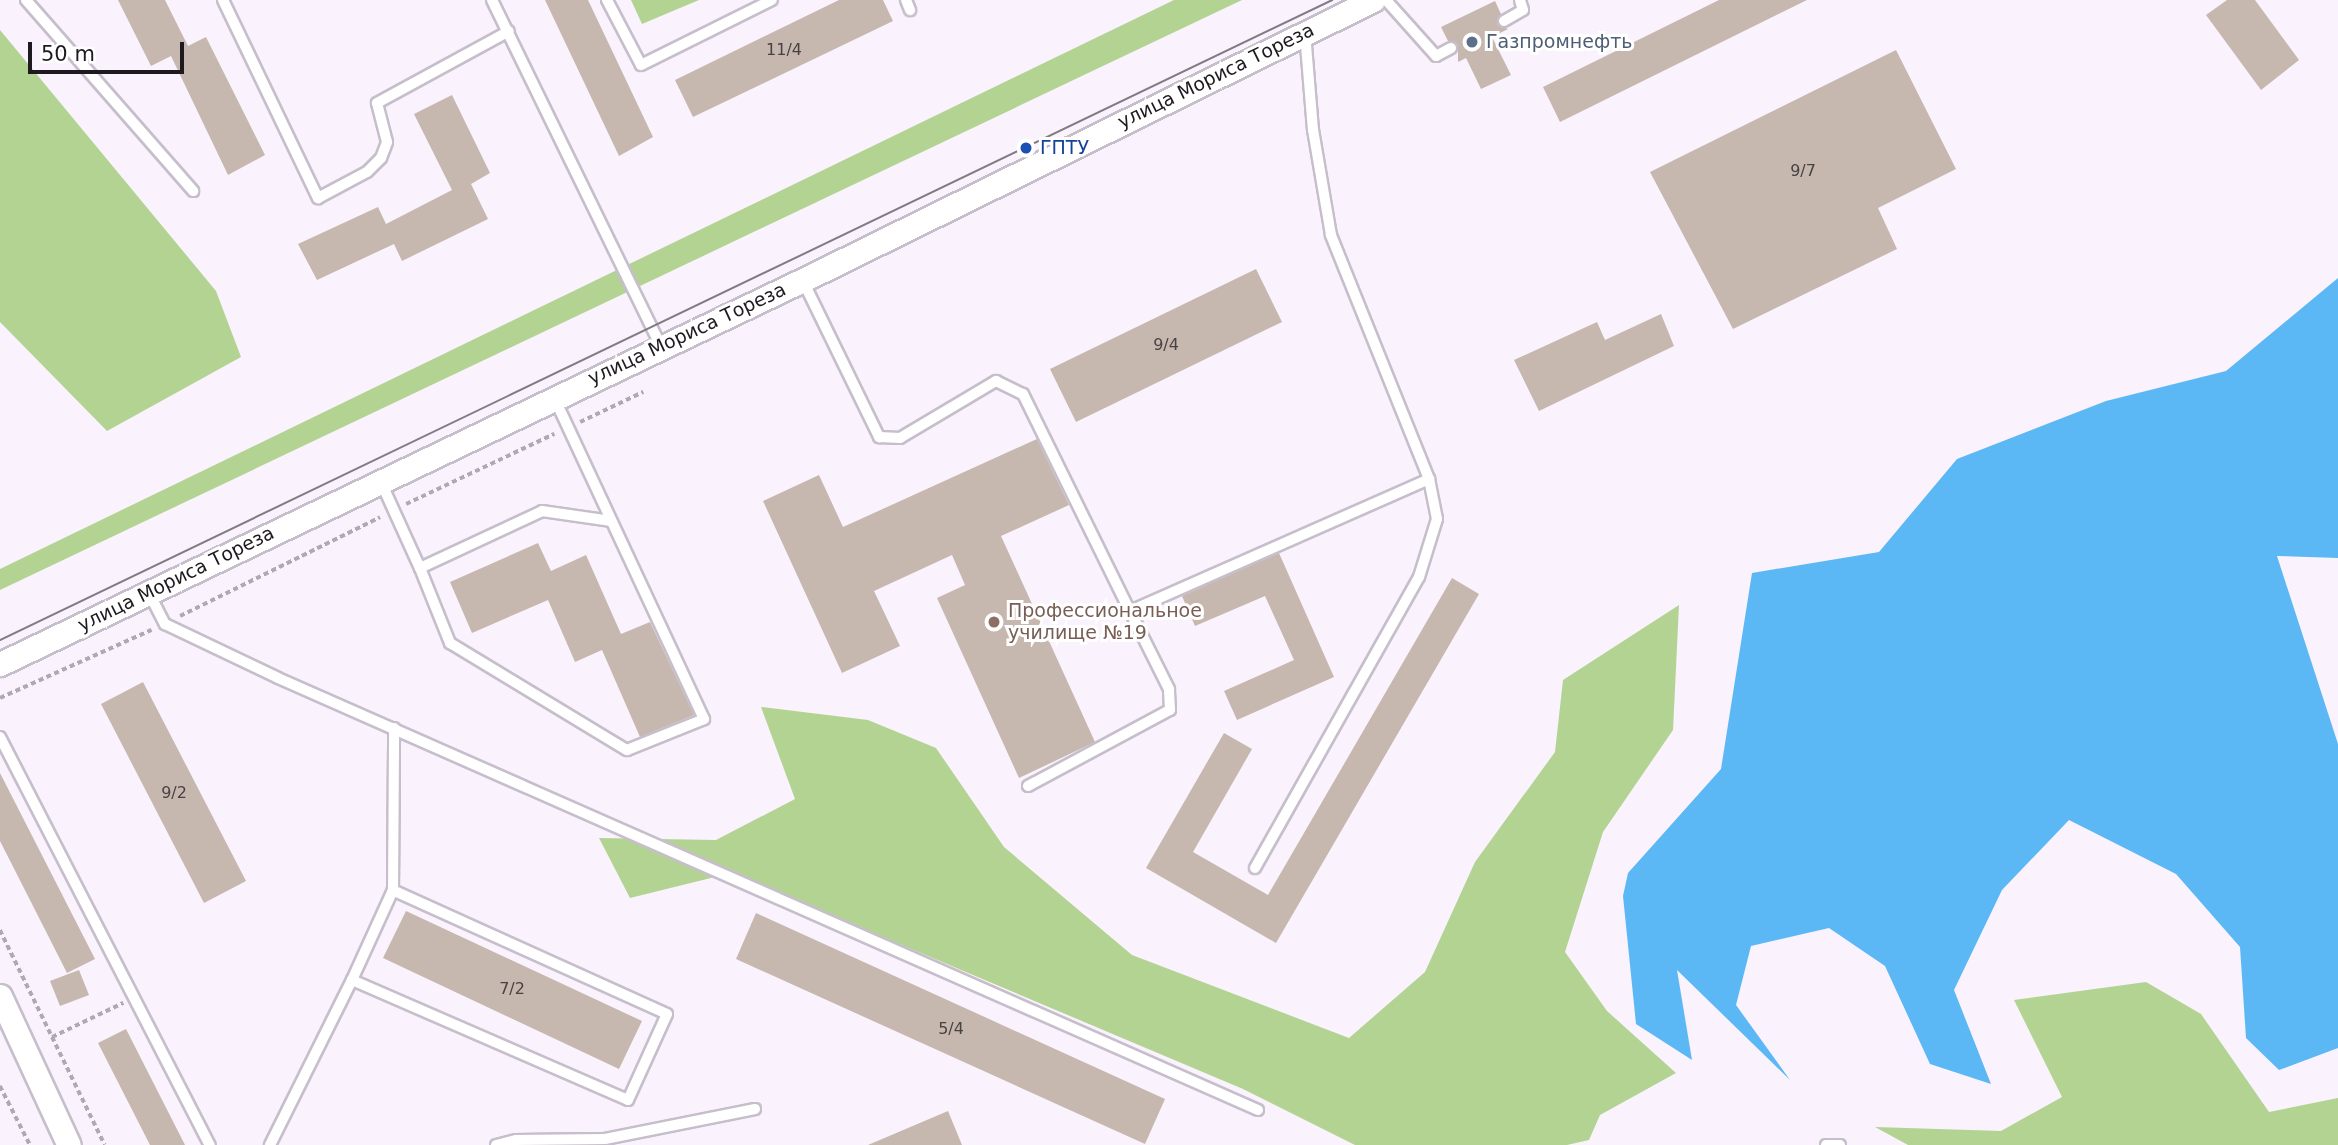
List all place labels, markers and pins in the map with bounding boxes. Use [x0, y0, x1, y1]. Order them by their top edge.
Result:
place label: Газпромнефть [1486, 31, 1632, 53]
marker: Газпромнефть [1464, 34, 1480, 50]
place label: ГПТУ [1040, 137, 1089, 159]
marker: ГПТУ [1018, 140, 1034, 156]
place label: Профессиональное училище №19 [1008, 600, 1202, 644]
marker: Профессиональное училище №19 [986, 614, 1002, 630]

